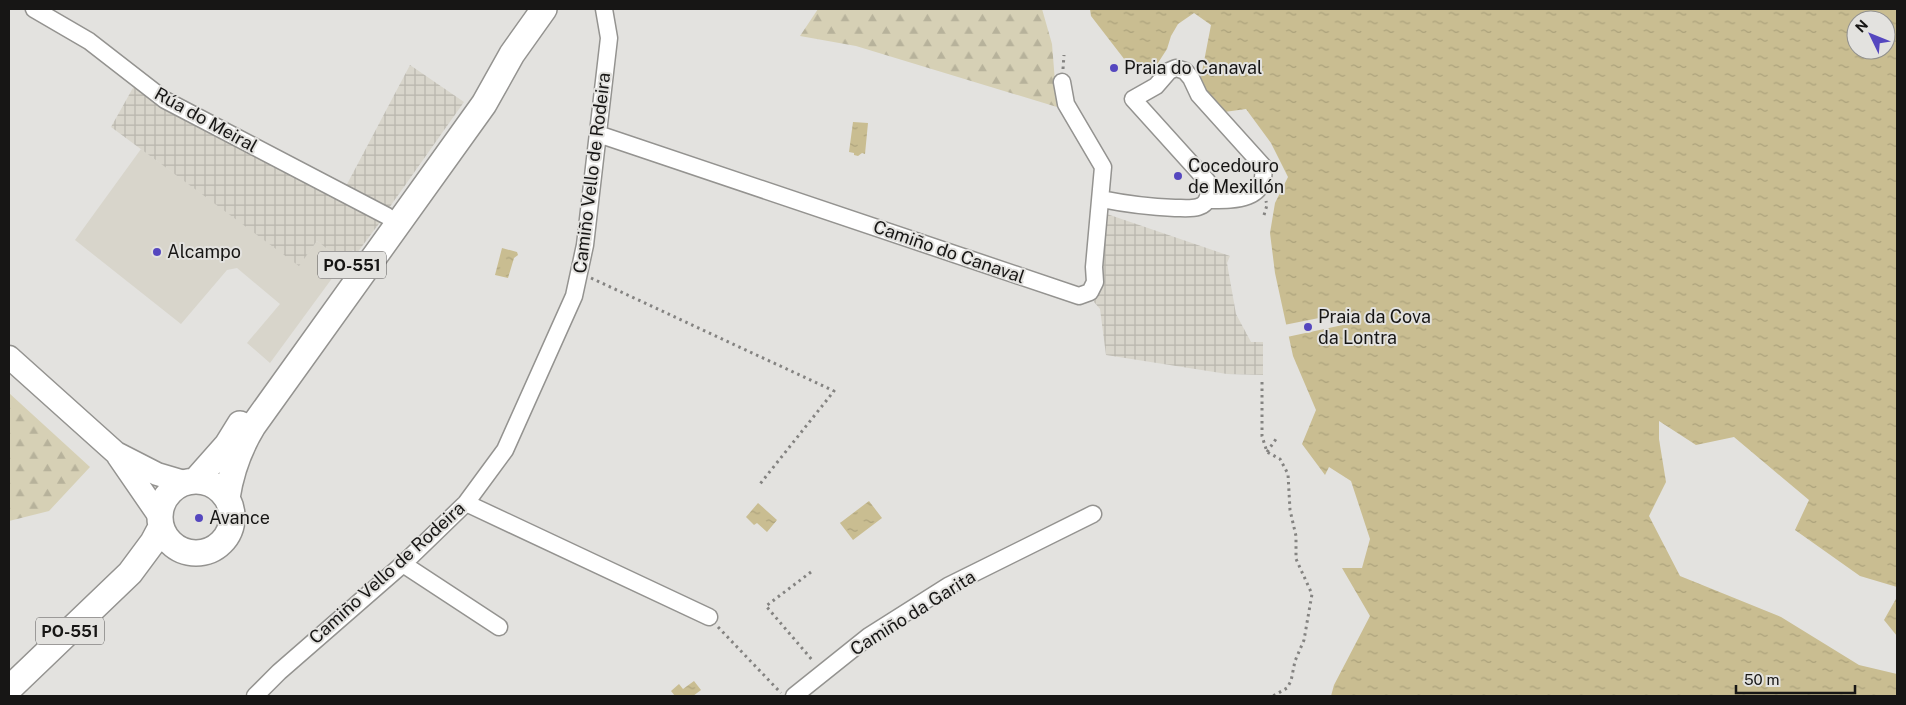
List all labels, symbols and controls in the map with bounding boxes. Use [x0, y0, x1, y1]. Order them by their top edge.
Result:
north arrow [1846, 10, 1896, 60]
text: N [1852, 17, 1871, 36]
place label: Praia do Canaval [1124, 57, 1262, 78]
marker: Praia do Canaval [1108, 62, 1120, 74]
street label: Camiño Vello de Rodeira [569, 71, 614, 274]
street label: Rúa do Meiral [151, 83, 261, 156]
place label: Cocedouro de Mexillón [1188, 155, 1284, 197]
marker: Cocedouro de Mexillón [1172, 170, 1184, 182]
street label: Camiño do Canaval [871, 216, 1028, 287]
place label: Alcampo [167, 241, 241, 262]
marker: Alcampo [151, 246, 163, 258]
road number: PO-551 [318, 252, 386, 278]
place label: Praia da Cova da Lontra [1318, 306, 1431, 348]
marker: Praia da Cova da Lontra [1302, 321, 1314, 333]
street label: Camiño Vello de Rodeira [305, 497, 469, 648]
place label: Avance [209, 507, 270, 528]
marker: Avance [193, 512, 205, 524]
street label: Camiño da Garita [846, 566, 979, 660]
road number: PO-551 [36, 618, 104, 644]
scale bar [1736, 662, 1855, 694]
text: 50 m [1744, 671, 1779, 688]

